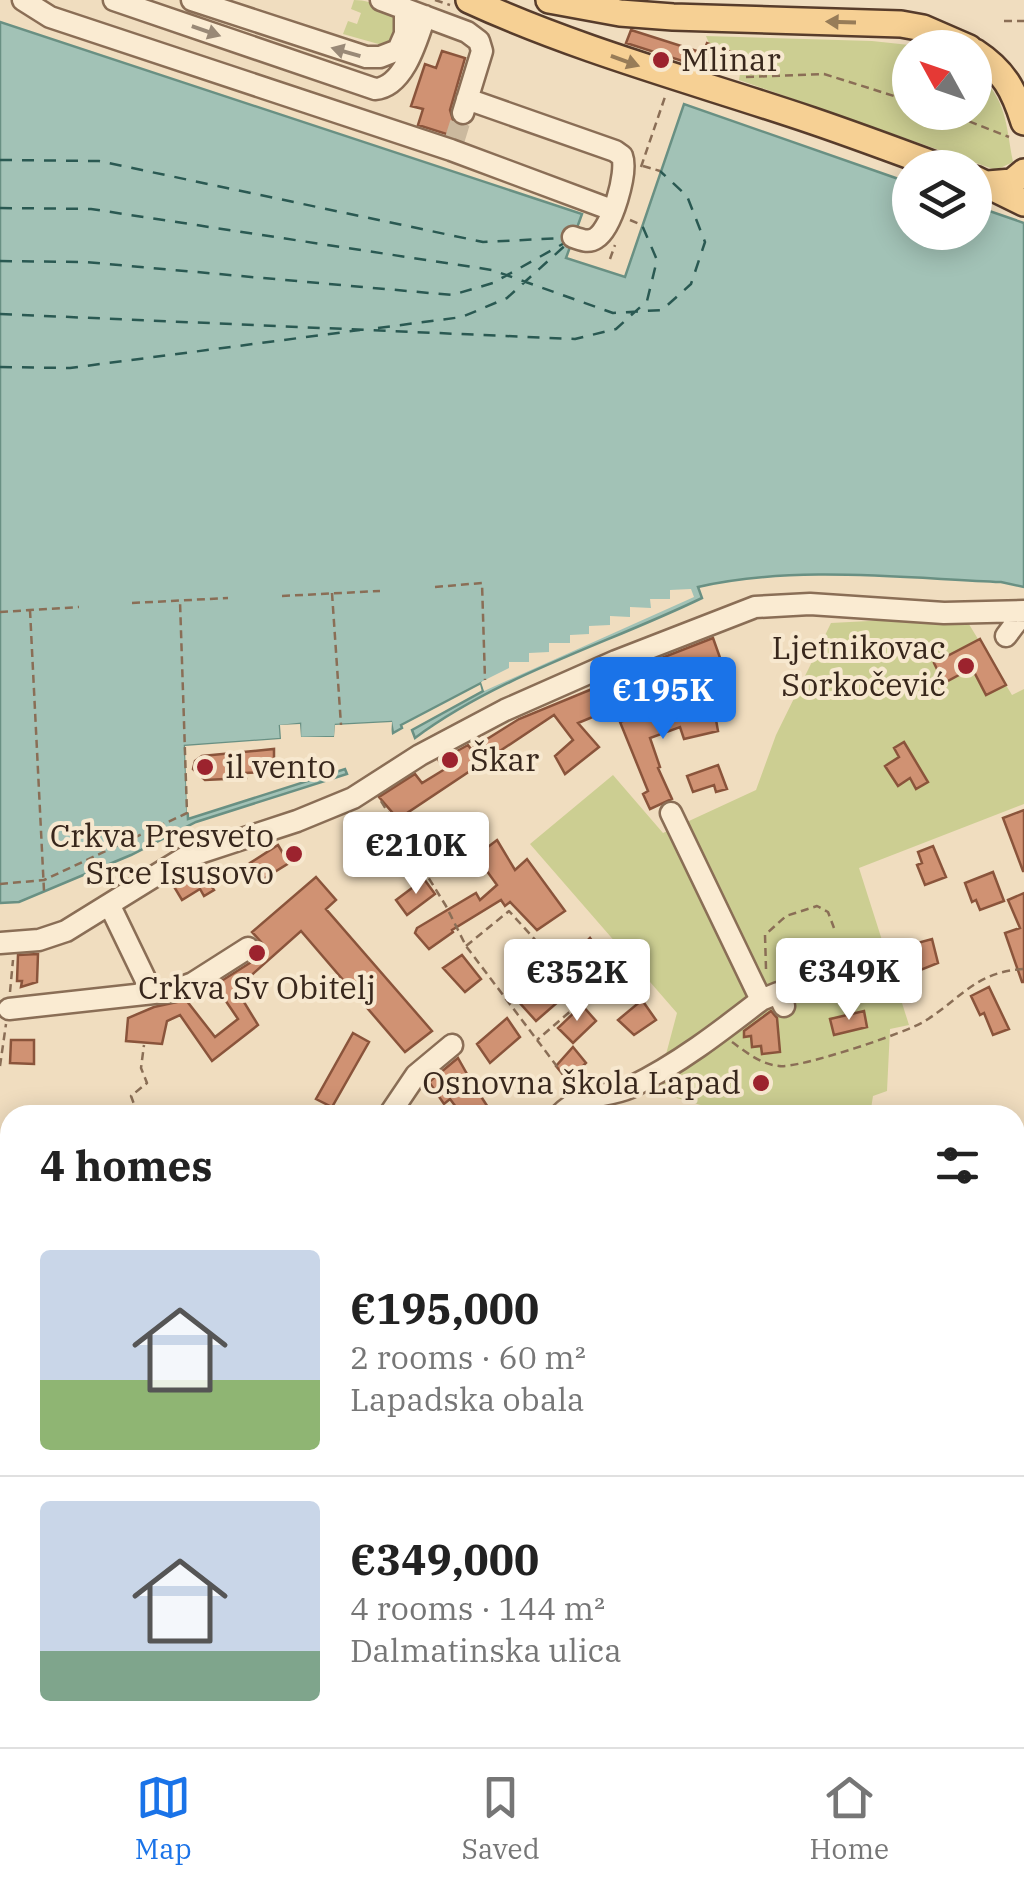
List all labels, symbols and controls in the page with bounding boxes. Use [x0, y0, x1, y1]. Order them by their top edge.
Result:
one-way arrow [824, 13, 856, 29]
one-way arrow [191, 25, 221, 40]
north arrow [892, 30, 992, 130]
map controls [892, 30, 992, 250]
place label: Mlinar [681, 38, 781, 80]
one-way arrow [330, 43, 361, 59]
marker: Mlinar [650, 49, 672, 71]
one-way arrow [610, 54, 640, 69]
button: layers [892, 150, 992, 250]
place label: Ljetnikovac Sorkočević [772, 626, 946, 705]
marker: Ljetnikovac Sorkočević [955, 655, 977, 677]
pin: €195K [593, 657, 733, 742]
text: €195K [612, 668, 714, 710]
place label: Škar [470, 738, 539, 780]
place label: il vento [225, 745, 336, 787]
marker: Škar [439, 749, 461, 771]
marker: il vento [194, 756, 216, 778]
pin: €210K [346, 812, 486, 897]
place label: Crkva Presveto Srce Isusovo [50, 814, 274, 893]
text: €210K [365, 823, 467, 865]
marker: Crkva Presveto Srce Isusovo [283, 843, 305, 865]
pin: €349K [779, 938, 919, 1023]
pin: €352K [507, 939, 647, 1024]
marker: Crkva Sv Obitelj [246, 942, 268, 964]
text: €349K [798, 949, 900, 991]
text: €352K [526, 950, 628, 992]
place label: Crkva Sv Obitelj [138, 966, 376, 1008]
place label: Osnovna škola Lapad [422, 1061, 741, 1103]
marker: Osnovna škola Lapad [750, 1072, 772, 1094]
text: 4 homes [40, 1138, 213, 1193]
icon: filters [930, 1138, 985, 1193]
text: €195,000 [350, 1281, 539, 1336]
icon: home [120, 1290, 240, 1410]
text: 2 rooms · 60 m² [350, 1336, 586, 1378]
text: Lapadska obala [350, 1378, 585, 1420]
text: €349,000 [350, 1532, 539, 1587]
icon: home [120, 1541, 240, 1661]
text: 4 rooms · 144 m² [350, 1587, 605, 1629]
text: Dalmatinska ulica [350, 1629, 622, 1671]
tab: Map [135, 1770, 192, 1867]
tab: Saved [461, 1770, 540, 1867]
tab: Home [810, 1770, 889, 1867]

